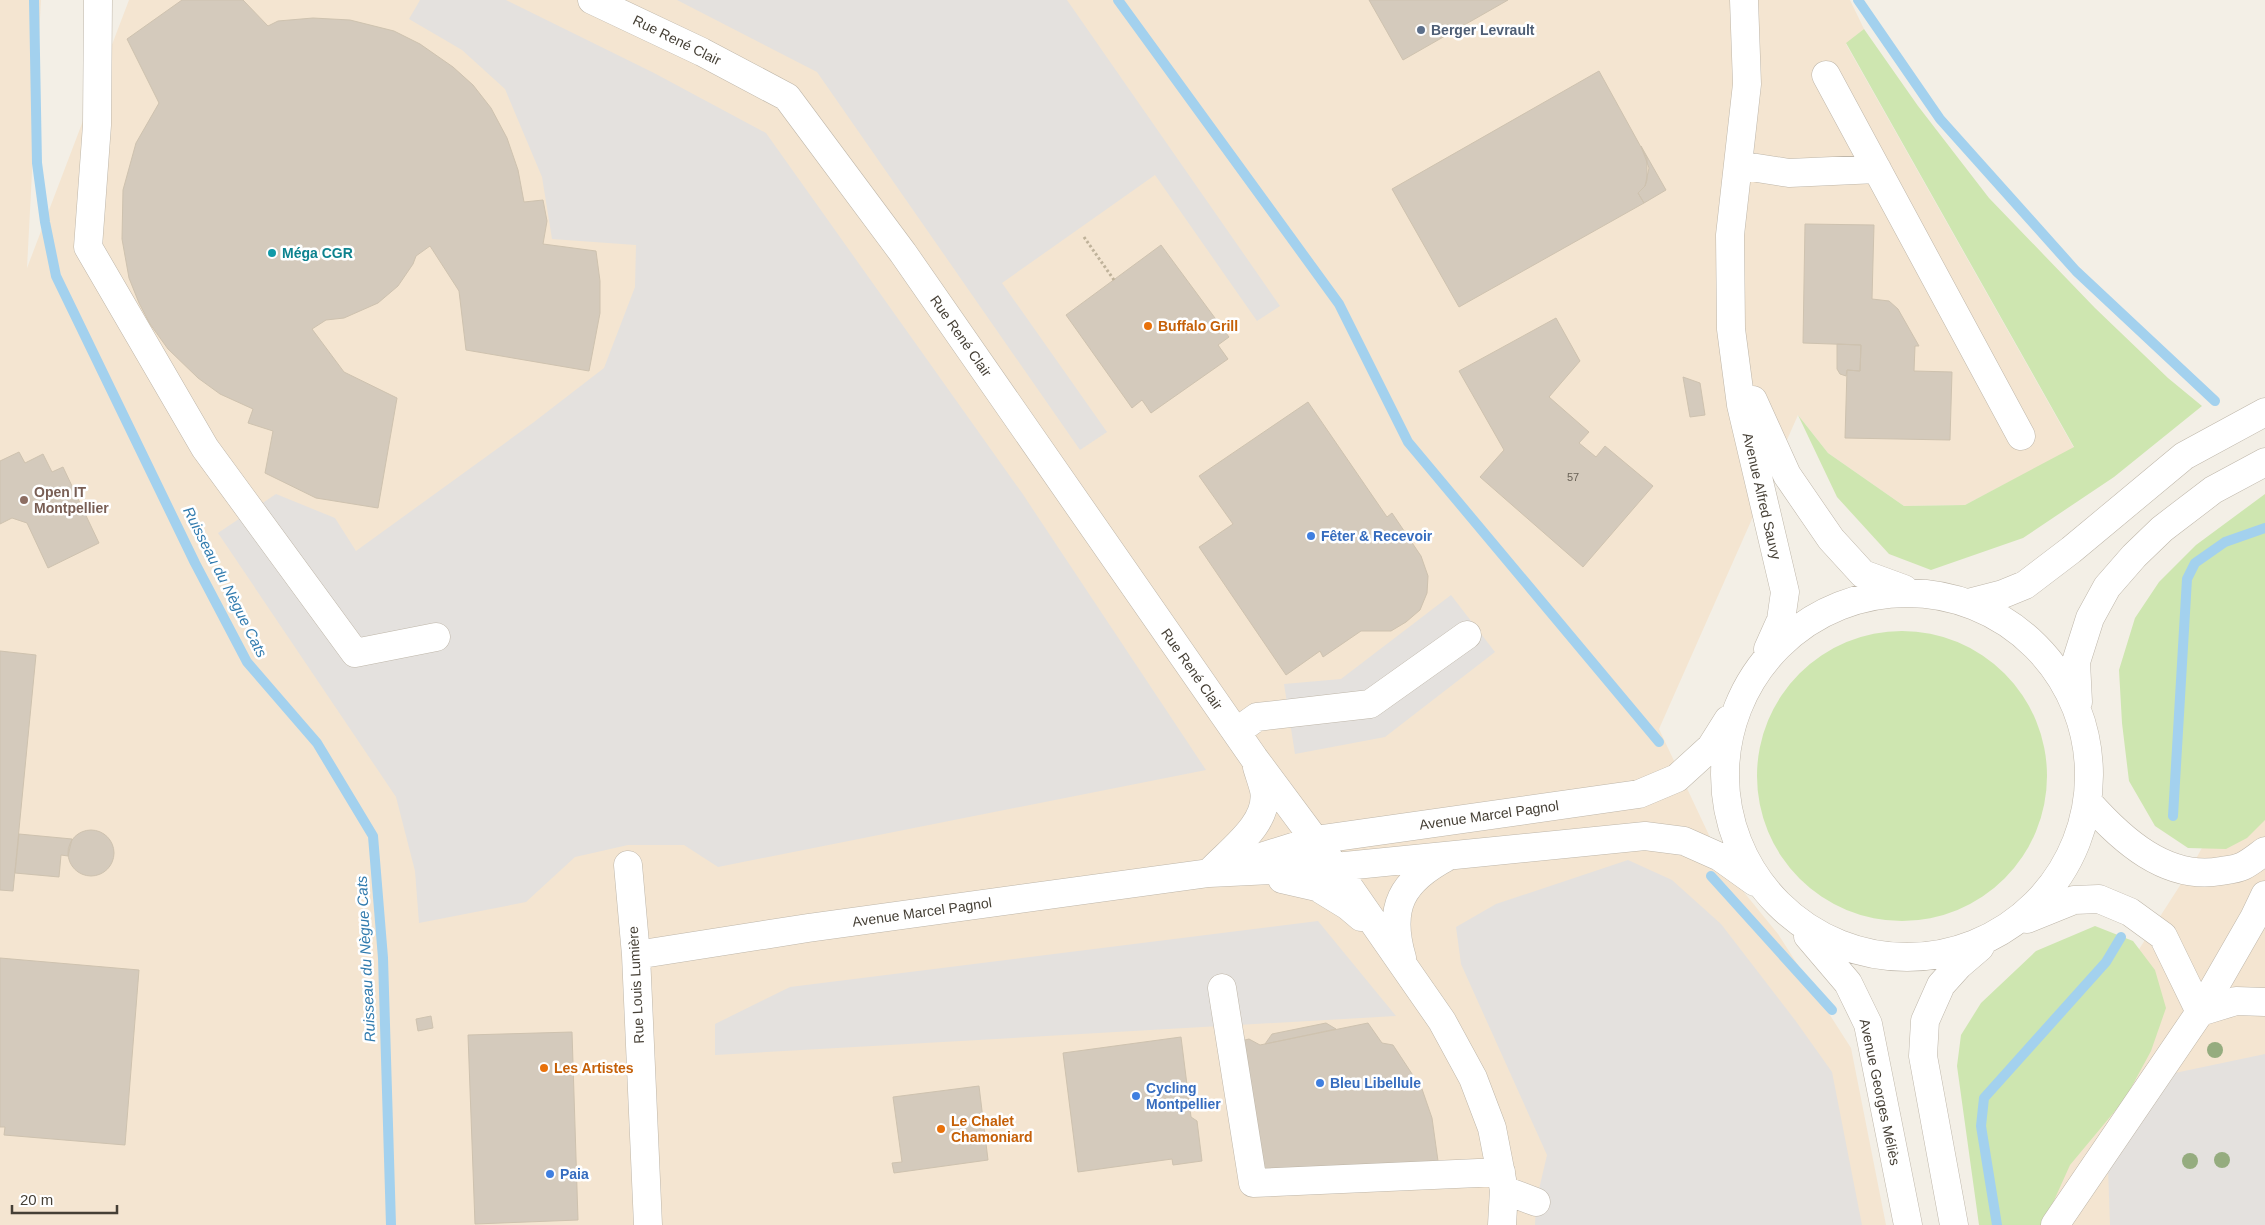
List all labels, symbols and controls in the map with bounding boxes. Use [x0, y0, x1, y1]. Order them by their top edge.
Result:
street label: Rue René Clair [630, 12, 724, 68]
place label: Berger Levrault [1431, 22, 1535, 38]
marker: Berger Levrault [1415, 24, 1427, 36]
place label: Méga CGR [282, 245, 353, 261]
marker: Méga CGR [266, 247, 278, 259]
street label: Rue René Clair [927, 292, 995, 380]
place label: Buffalo Grill [1158, 318, 1238, 334]
marker: Buffalo Grill [1142, 320, 1154, 332]
street label: Avenue Alfred Sauvy [1740, 431, 1784, 561]
house number: 57 [1567, 471, 1579, 483]
place label: Open IT Montpellier [34, 484, 109, 516]
marker: Open IT Montpellier [18, 494, 30, 506]
water label: Ruisseau du Nègue Cats [180, 504, 271, 660]
place label: Fêter & Recevoir [1321, 528, 1433, 544]
marker: Fêter & Recevoir [1305, 530, 1317, 542]
street label: Rue René Clair [1158, 625, 1226, 713]
street label: Avenue Marcel Pagnol [1418, 797, 1560, 833]
water label: Ruisseau du Nègue Cats [353, 875, 378, 1043]
street label: Avenue Marcel Pagnol [851, 894, 993, 930]
street label: Rue Louis Lumière [625, 926, 647, 1044]
street label: Avenue Georges Méliès [1857, 1017, 1903, 1167]
place label: Les Artistes [554, 1060, 634, 1076]
marker: Les Artistes [538, 1062, 550, 1074]
place label: Bleu Libellule [1330, 1075, 1421, 1091]
marker: Bleu Libellule [1314, 1077, 1326, 1089]
place label: Cycling Montpellier [1146, 1080, 1221, 1112]
marker: Cycling Montpellier [1130, 1090, 1142, 1102]
place label: Le Chalet Chamoniard [951, 1113, 1033, 1145]
marker: Le Chalet Chamoniard [935, 1123, 947, 1135]
place label: Paia [560, 1166, 589, 1182]
marker: Paia [544, 1168, 556, 1180]
scale bar [12, 1182, 118, 1214]
text: 20 m [20, 1191, 53, 1208]

